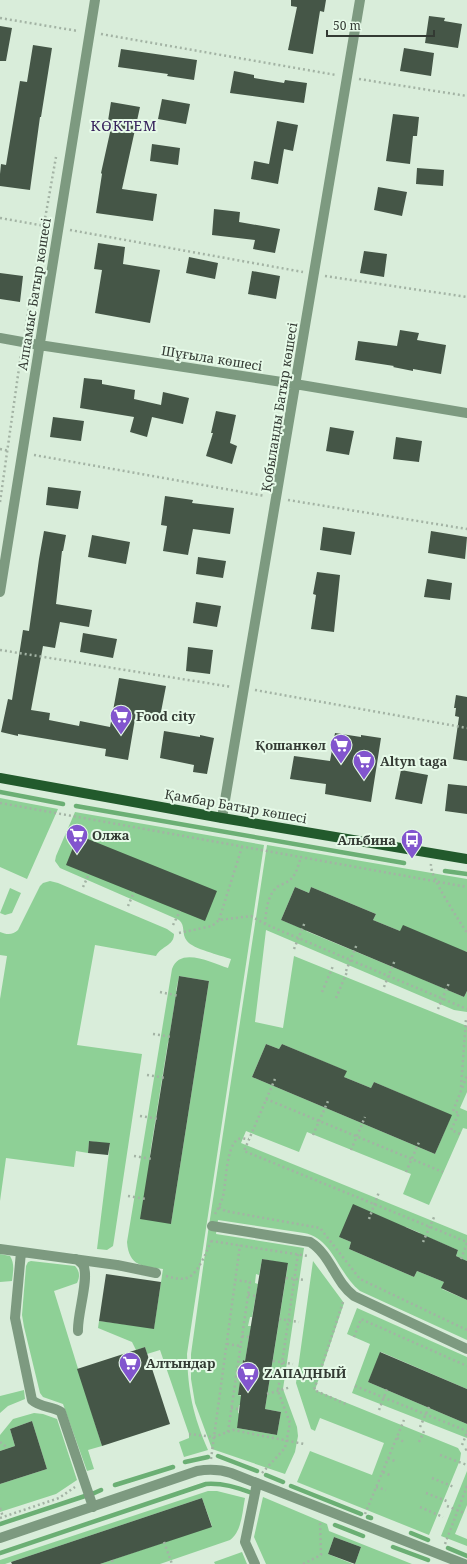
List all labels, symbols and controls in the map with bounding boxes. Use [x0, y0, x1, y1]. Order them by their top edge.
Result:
scale bar [327, 12, 434, 38]
text: 50 m [333, 17, 361, 34]
district label: КӨКТЕМ [91, 116, 157, 135]
street label: Алпамыс Батыр көшесі [13, 216, 55, 372]
street label: Қобыланды Батыр көшесі [257, 320, 301, 493]
street label: Шұғыла көшесі [160, 341, 264, 375]
supermarket icon: Food city [108, 703, 134, 736]
place label: Food city [136, 707, 196, 725]
supermarket icon: Қошанкөл [328, 732, 354, 765]
place label: Қошанкөл [255, 736, 326, 754]
supermarket icon: Altyn taga [351, 748, 377, 781]
place label: Altyn taga [380, 752, 448, 770]
street label: Қамбар Батыр көшесі [163, 785, 309, 827]
supermarket icon: Олжа [64, 822, 90, 855]
place label: Олжа [92, 826, 130, 844]
bus stop icon: Альбина [399, 827, 425, 860]
place label: Альбина [338, 831, 396, 849]
supermarket icon: Алтындар [117, 1350, 143, 1383]
place label: Алтындар [146, 1354, 215, 1372]
supermarket icon: ZАПАДНЫЙ [235, 1360, 261, 1393]
place label: ZАПАДНЫЙ [264, 1364, 347, 1382]

